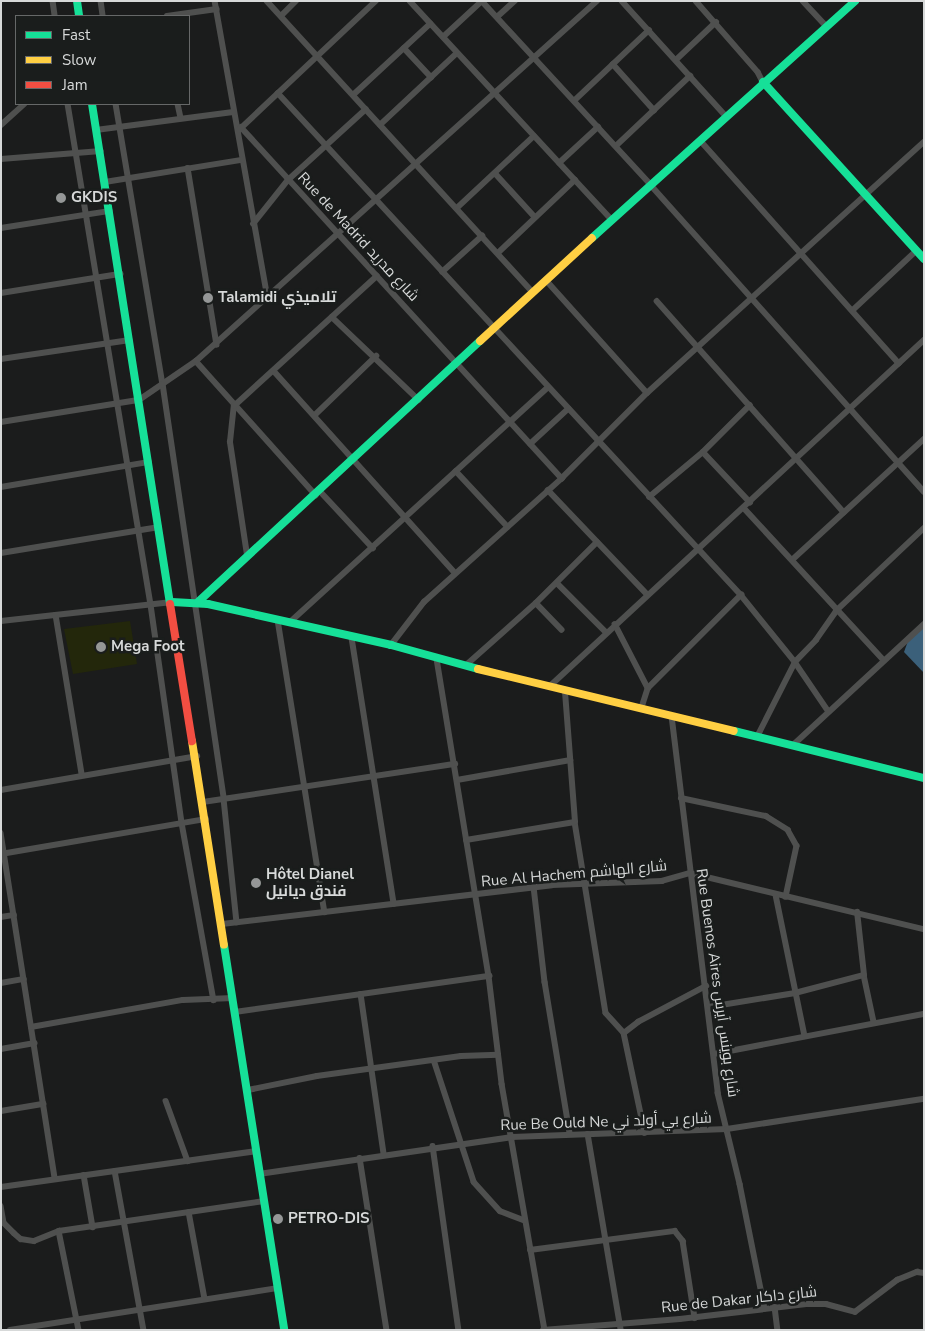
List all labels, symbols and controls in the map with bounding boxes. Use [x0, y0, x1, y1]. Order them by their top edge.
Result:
legend [15, 15, 190, 105]
text: Fast [62, 25, 90, 45]
text: Slow [62, 50, 96, 70]
text: Jam [62, 75, 88, 95]
street label: Rue de Madrid شارع مدريد [294, 169, 422, 305]
place label: GKDIS [71, 189, 117, 207]
marker: GKDIS [55, 192, 67, 204]
place label: Talamidi تلاميذي [218, 289, 336, 307]
marker: Talamidi تلاميذي [202, 292, 214, 304]
place label: Mega Foot [111, 638, 185, 656]
marker: Mega Foot [95, 641, 107, 653]
street label: Rue Al Hachem شارع الهاشم [480, 857, 668, 891]
place label: Hôtel Dianel فندق ديانيل [266, 865, 354, 900]
street label: Rue Buenos Aires شارع بوينس آيرس [692, 867, 742, 1099]
marker: Hôtel Dianel فندق ديانيل [250, 877, 262, 889]
street label: Rue Be Ould Ne شارع بي أولد ني [500, 1109, 712, 1135]
place label: PETRO-DIS [288, 1210, 370, 1228]
marker: PETRO-DIS [272, 1213, 284, 1225]
street label: Rue de Dakar شارع داكار [660, 1283, 818, 1317]

